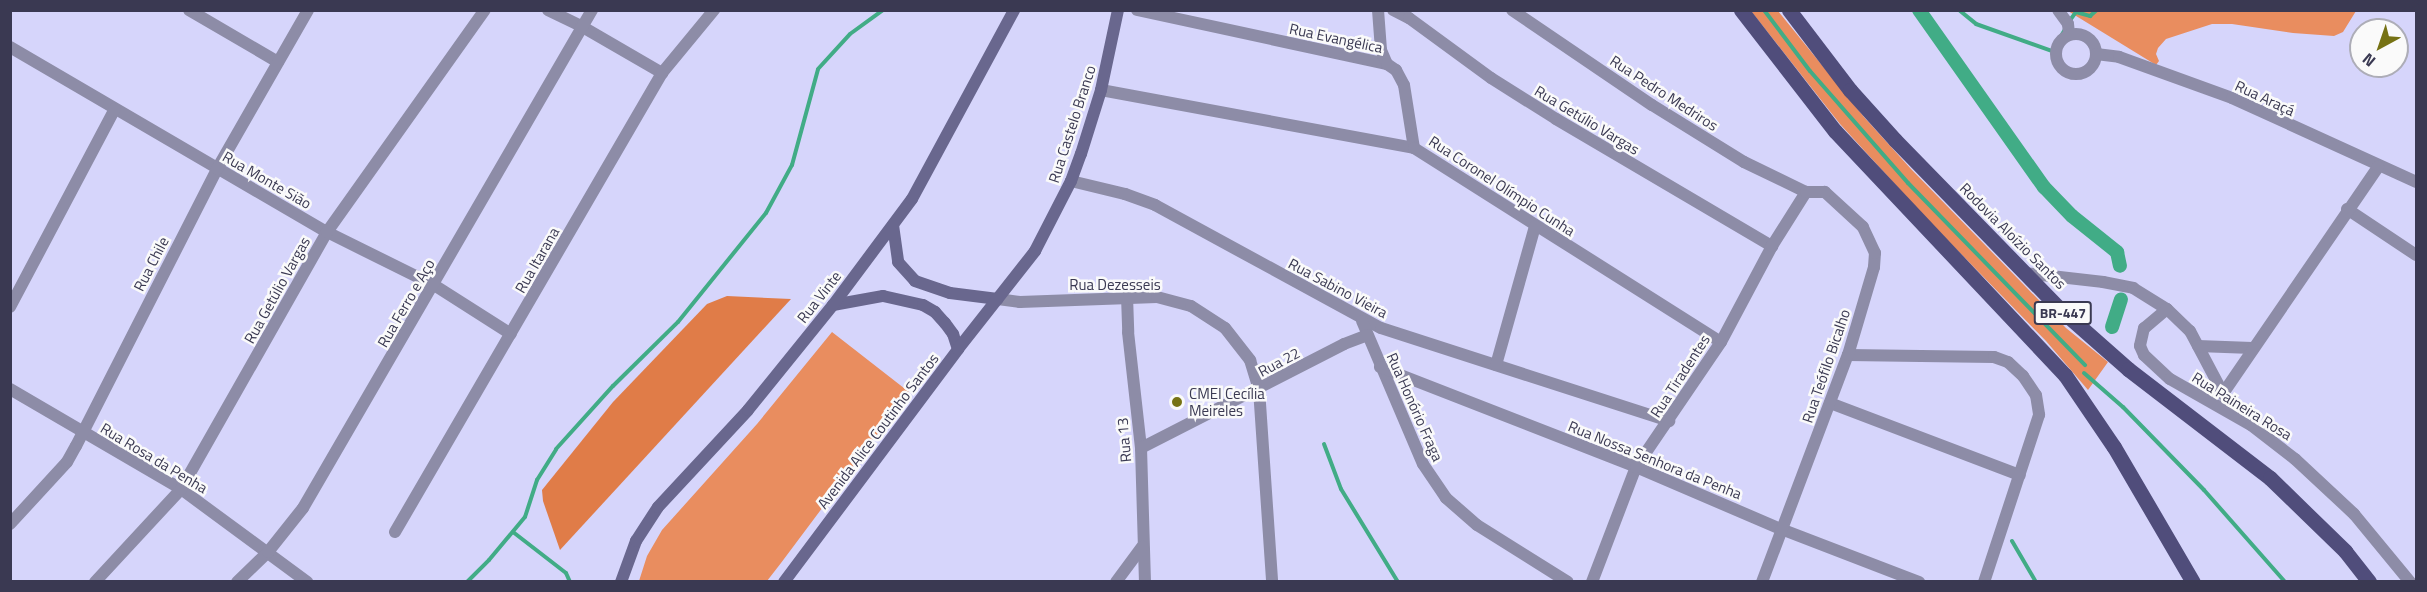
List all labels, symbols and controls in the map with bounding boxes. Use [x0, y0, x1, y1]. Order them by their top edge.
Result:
north arrow [2349, 18, 2409, 78]
street label: Rua Evangélica [1288, 19, 1384, 57]
text: N [2357, 47, 2381, 73]
street label: Rua Pedro Medriros [1607, 51, 1721, 135]
street label: Rua Castelo Branco [1045, 63, 1099, 185]
street label: Rua Araçá [2232, 76, 2298, 120]
street label: Rua Getúlio Vargas [1531, 82, 1643, 158]
street label: Rua Coronel Olímpio Cunha [1426, 132, 1578, 240]
street label: Rua Monte Sião [219, 147, 315, 213]
street label: Rodovia Aloízio Santos [1956, 179, 2070, 293]
street label: Rua Itarana [511, 224, 563, 296]
street label: Rua Chile [130, 234, 172, 294]
street label: Rua Getúlio Vargas [240, 234, 314, 346]
street label: Rua Sabino Vieira [1285, 254, 1391, 322]
street label: Rua Ferro e Aço [374, 256, 438, 350]
street label: Rua Vinte [793, 267, 845, 327]
street label: Rua Dezesseis [1069, 276, 1161, 294]
road number: BR-447 [2033, 302, 2093, 324]
street label: Rua Teófilo Bicalho [1798, 307, 1854, 425]
street label: Rua Tiradentes [1647, 331, 1713, 421]
street label: Rua 22 [1255, 344, 1303, 380]
street label: Avenida Alice Coutinho Santos [814, 350, 942, 512]
street label: Rua Honório Fraga [1383, 350, 1447, 464]
street label: Rua Paineira Rosa [2189, 368, 2295, 444]
place label: CMEI Cecília Meireles [1189, 384, 1265, 419]
marker: CMEI Cecília Meireles [1170, 395, 1184, 409]
street label: Rua 13 [1113, 417, 1135, 463]
street label: Rua Nossa Senhora da Penha [1566, 417, 1744, 503]
street label: Rua Rosa da Penha [97, 419, 211, 497]

